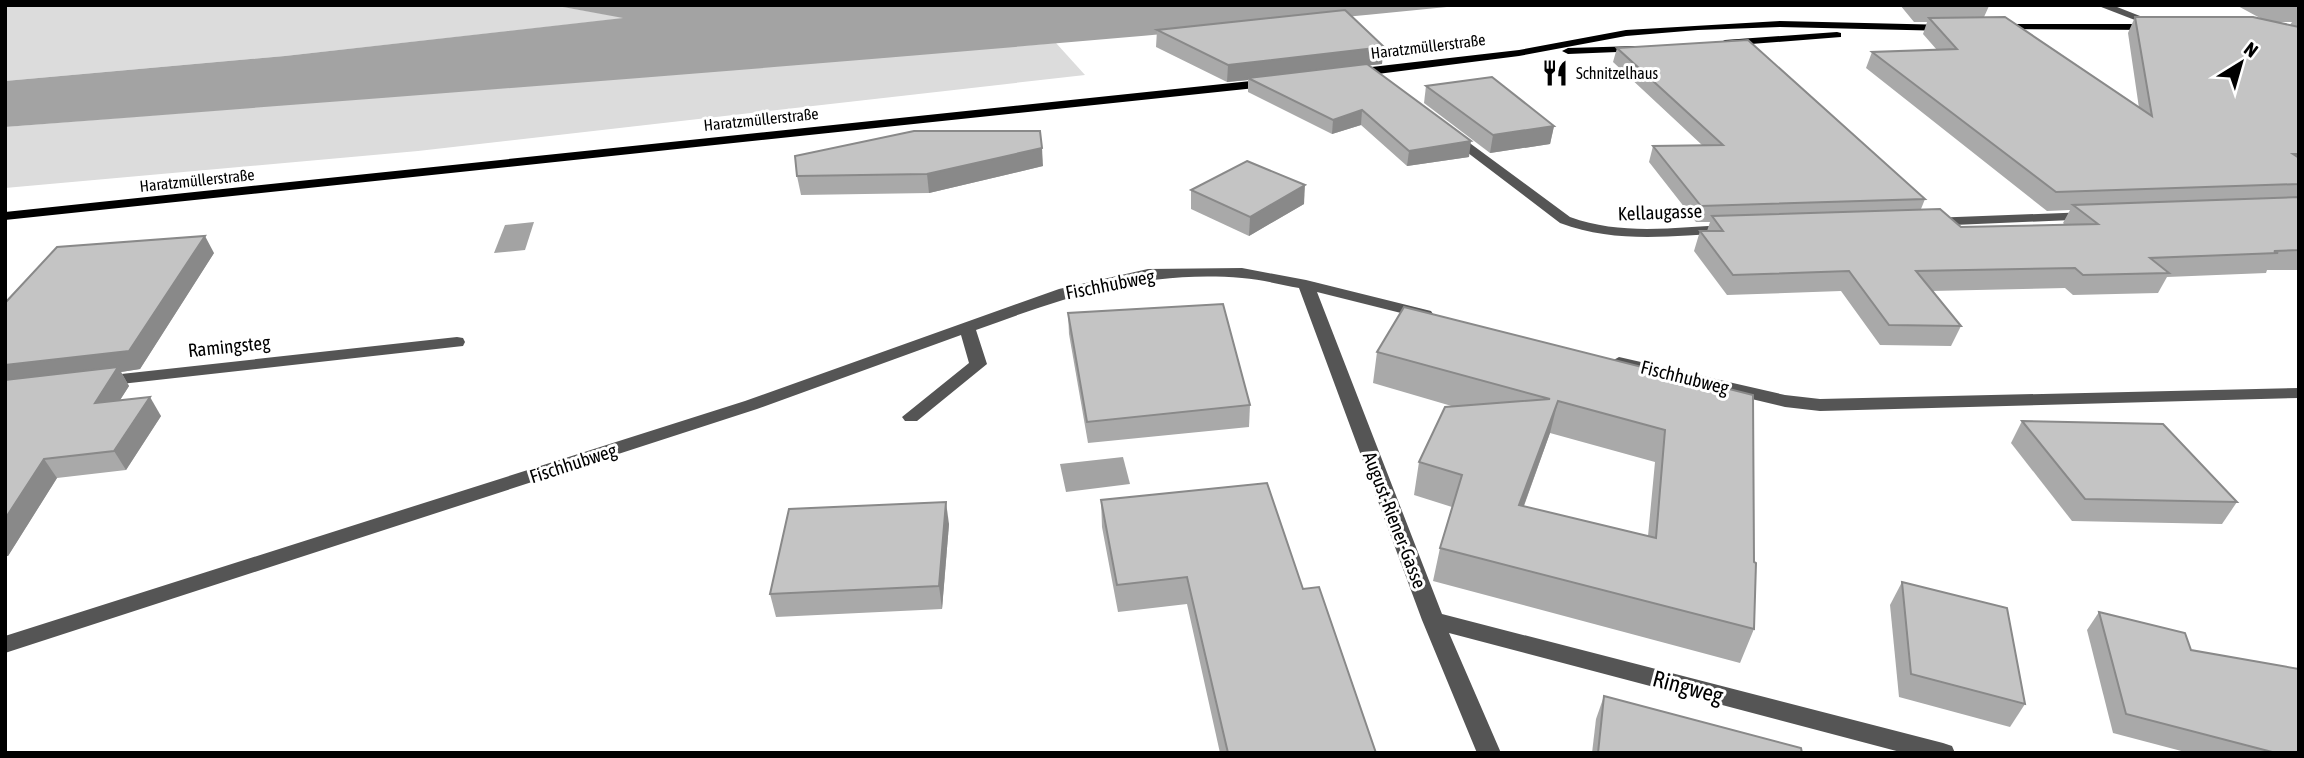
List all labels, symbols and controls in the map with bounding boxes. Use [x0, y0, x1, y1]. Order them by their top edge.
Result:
north arrow [2206, 28, 2276, 98]
street label: Haratzmüllerstraße [1370, 30, 1486, 62]
text: N [2240, 37, 2262, 62]
restaurant icon: Schnitzelhaus [1540, 58, 1570, 88]
place label: Schnitzelhaus [1576, 64, 1658, 82]
street label: Haratzmüllerstraße [703, 104, 819, 134]
street label: Haratzmüllerstraße [139, 165, 255, 195]
street label: Kellaugasse [1617, 200, 1703, 224]
street label: Fischhubweg [1064, 264, 1157, 303]
street label: Ramingsteg [187, 331, 272, 361]
street label: Fischhubweg [1639, 355, 1732, 399]
street label: Fischhubweg [527, 438, 620, 487]
street label: August-Riener-Gasse [1359, 449, 1431, 591]
street label: Ringweg [1650, 665, 1726, 709]

